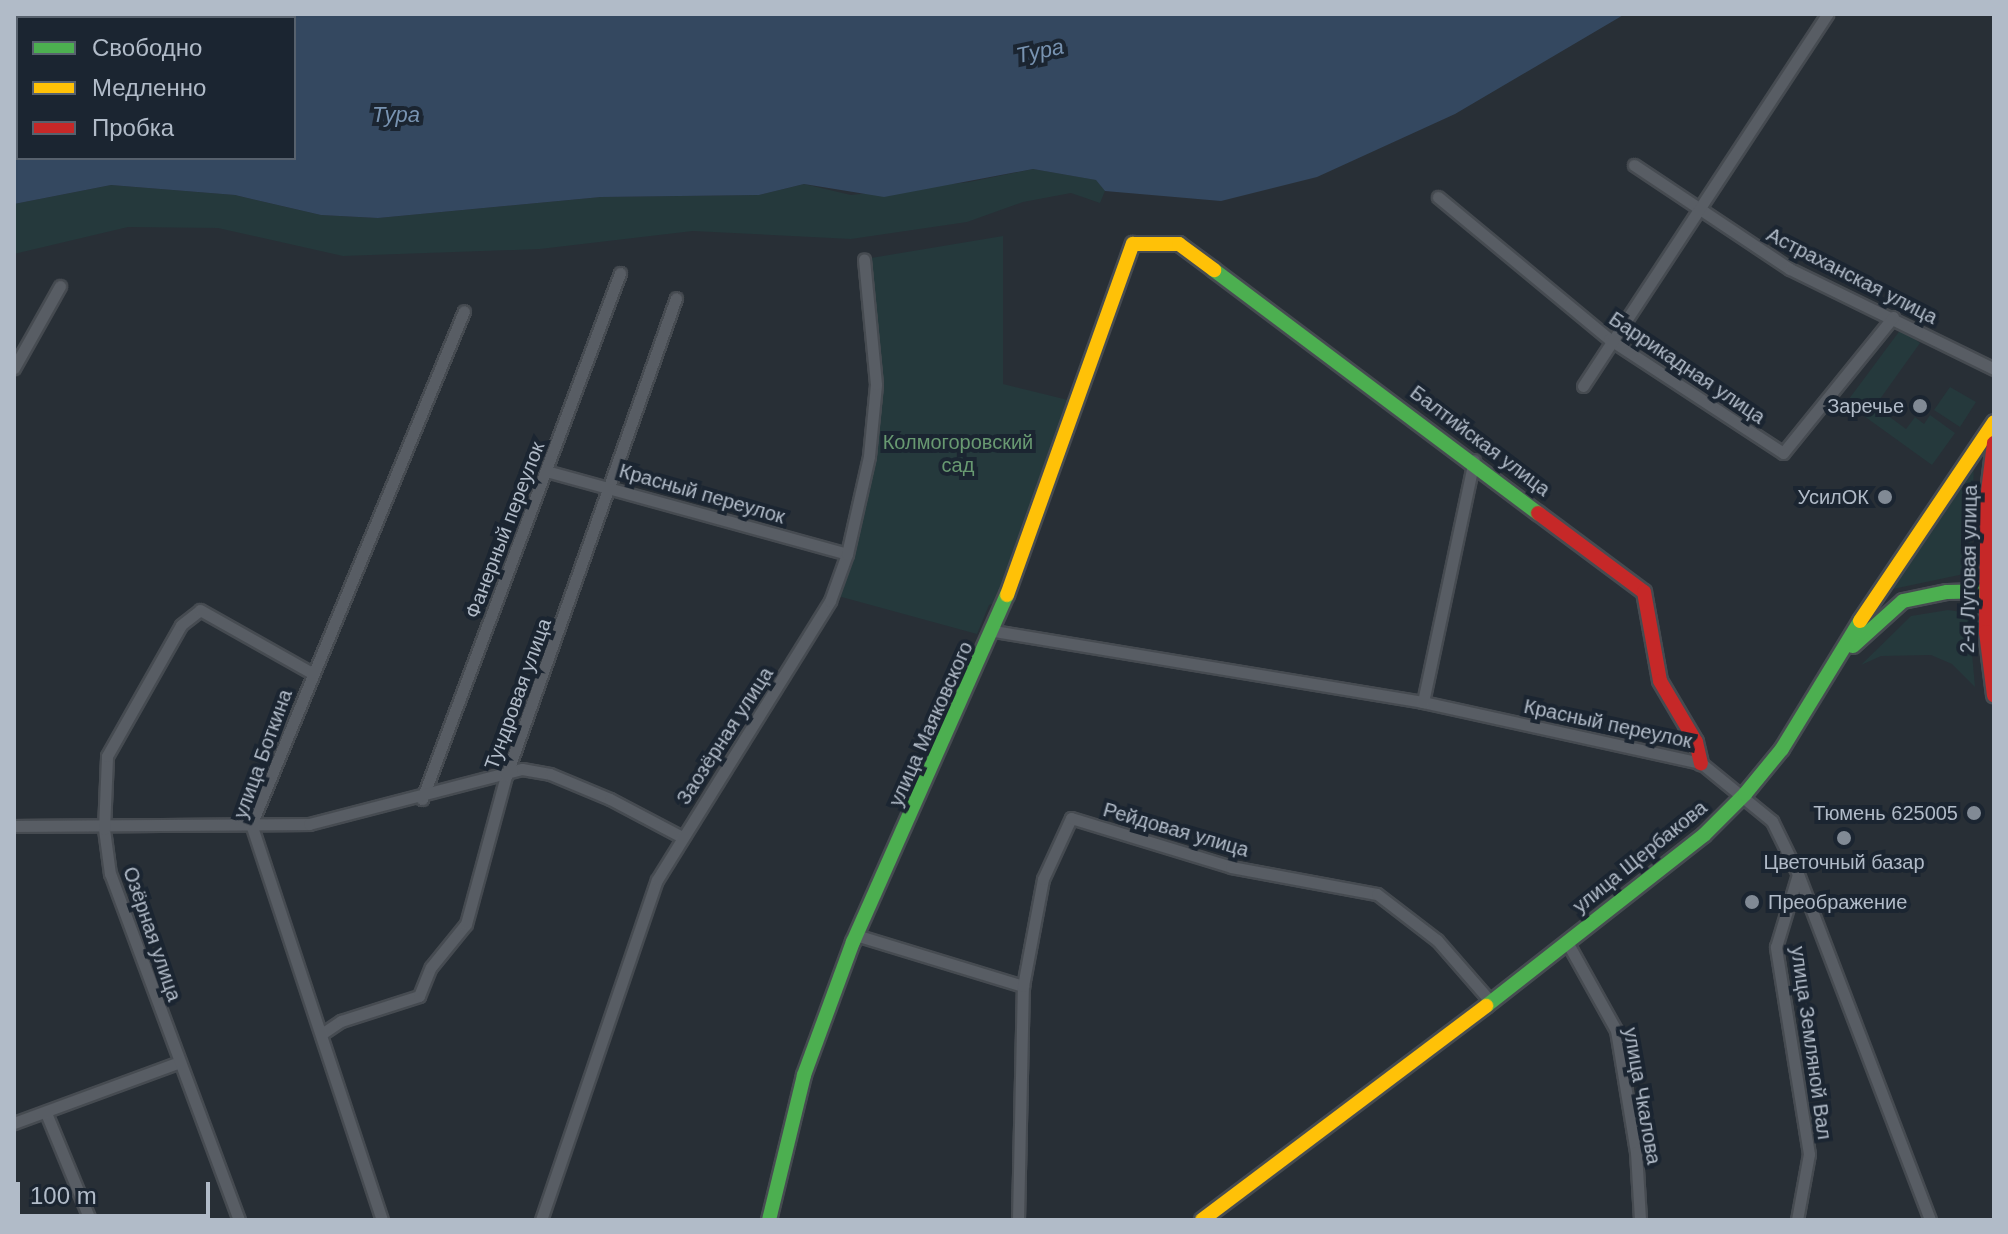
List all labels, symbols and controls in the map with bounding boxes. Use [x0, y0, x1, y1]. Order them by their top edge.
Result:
legend [16, 16, 296, 160]
water label: Тура [1014, 33, 1066, 69]
text: Свободно [92, 34, 202, 61]
text: Медленно [92, 74, 206, 101]
water label: Тура [372, 102, 420, 128]
text: Пробка [92, 114, 174, 141]
street label: Астраханская улица [1763, 223, 1941, 329]
street label: Баррикадная улица [1604, 307, 1770, 429]
street label: Балтийская улица [1405, 381, 1555, 501]
place label: Заречье [1827, 394, 1904, 418]
marker: Заречье [1911, 397, 1929, 415]
park label: Колмогоровский сад [883, 431, 1033, 478]
street label: Фанерный переулок [460, 438, 550, 622]
street label: Красный переулок [616, 459, 788, 529]
place label: УсилОК [1798, 485, 1869, 509]
street label: 2-я Луговая улица [1956, 485, 1982, 653]
marker: УсилОК [1876, 488, 1894, 506]
street label: Тундровая улица [480, 615, 556, 773]
street label: улица Маяковского [884, 638, 978, 810]
street label: Заозёрная улица [672, 663, 778, 809]
street label: улица Боткина [229, 686, 297, 822]
street label: Красный переулок [1522, 694, 1694, 754]
street label: улица Щербакова [1568, 796, 1712, 918]
street label: Рейдовая улица [1100, 798, 1252, 862]
place label: Тюмень 625005 [1813, 801, 1958, 825]
marker: Тюмень 625005 [1965, 804, 1983, 822]
marker: Цветочный базар [1835, 829, 1853, 847]
place label: Цветочный базар [1763, 850, 1925, 874]
street label: Озёрная улица [118, 864, 186, 1004]
place label: Преображение [1768, 890, 1907, 914]
marker: Преображение [1743, 893, 1761, 911]
street label: улица Земляной Вал [1786, 945, 1836, 1141]
street label: улица Чкалова [1618, 1026, 1666, 1166]
scale bar [20, 1166, 214, 1216]
text: 100 m [30, 1182, 97, 1209]

